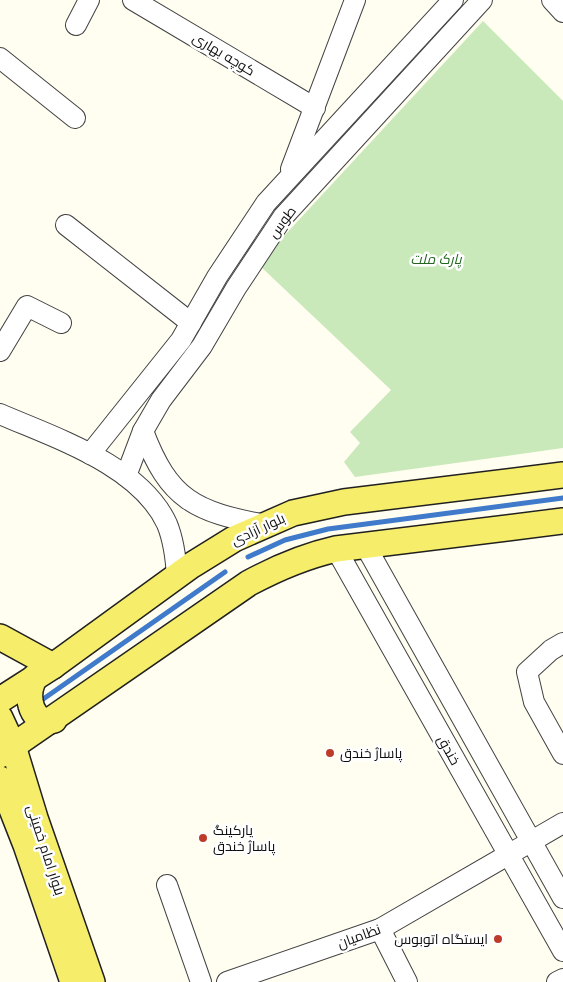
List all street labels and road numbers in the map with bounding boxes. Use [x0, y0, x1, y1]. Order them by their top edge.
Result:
street label: کوچه بهاری [189, 29, 258, 80]
street label: طوس [265, 203, 299, 241]
street label: بلوار آزادی [228, 510, 288, 548]
street label: خندق [434, 732, 464, 768]
street label: بلوار امام خمینی [22, 803, 68, 898]
street label: نظامیان [335, 921, 383, 951]

